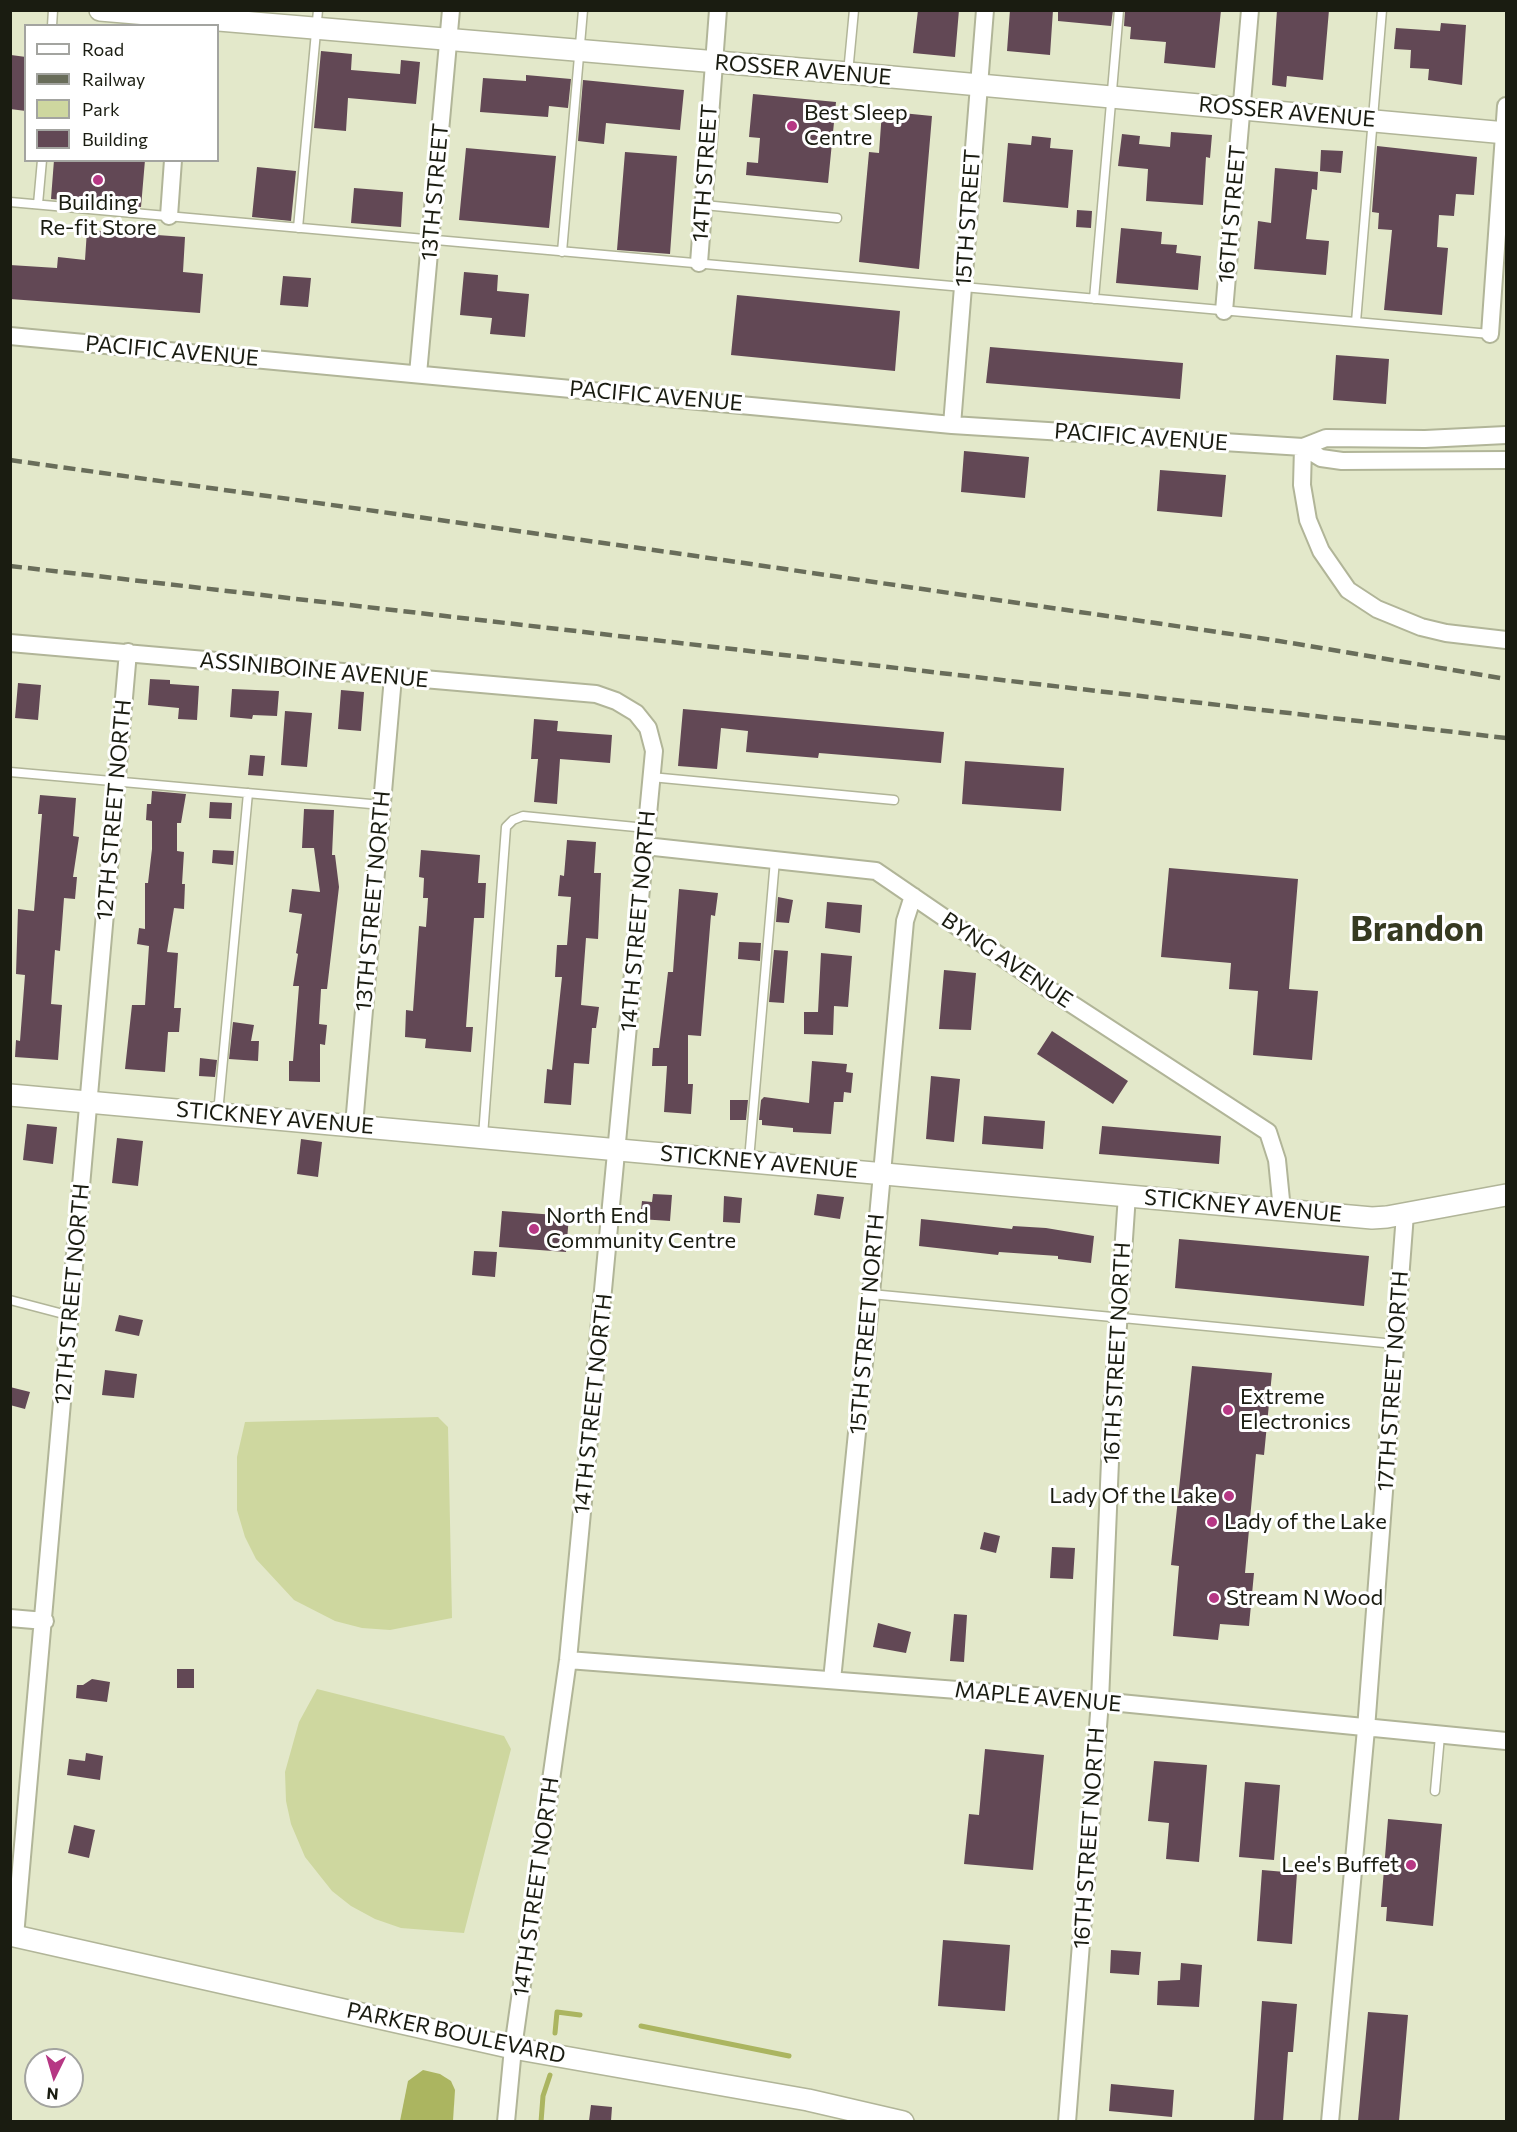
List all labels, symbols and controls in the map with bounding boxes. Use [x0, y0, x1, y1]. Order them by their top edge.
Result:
legend [24, 24, 219, 162]
text: Road [82, 38, 124, 60]
street label: ROSSER AVENUE [713, 49, 893, 91]
text: Railway [82, 68, 145, 90]
street label: ROSSER AVENUE [1197, 91, 1377, 133]
text: Park [82, 98, 120, 120]
place label: Best Sleep Centre [804, 100, 908, 152]
street label: 14TH STREET [687, 103, 723, 243]
marker: Best Sleep Centre [785, 119, 799, 133]
street label: 13TH STREET [416, 122, 454, 262]
text: Building [82, 128, 148, 150]
street label: 16TH STREET [1213, 144, 1251, 284]
street label: 15TH STREET [950, 148, 986, 288]
marker: Building Re-fit Store [91, 173, 105, 187]
place label: Building Re-fit Store [39, 190, 157, 242]
street label: PACIFIC AVENUE [84, 330, 260, 372]
street label: PACIFIC AVENUE [568, 375, 744, 417]
street label: PACIFIC AVENUE [1053, 418, 1229, 456]
street label: ASSINIBOINE AVENUE [199, 647, 429, 693]
street label: 12TH STREET NORTH [91, 698, 137, 922]
street label: 13TH STREET NORTH [350, 790, 396, 1012]
street label: 14TH STREET NORTH [615, 809, 661, 1033]
street label: BYNG AVENUE [936, 906, 1078, 1014]
district label: Brandon [1350, 910, 1484, 950]
street label: STICKNEY AVENUE [175, 1096, 375, 1140]
street label: STICKNEY AVENUE [659, 1140, 859, 1184]
street label: 12TH STREET NORTH [49, 1182, 95, 1406]
street label: STICKNEY AVENUE [1143, 1184, 1343, 1228]
place label: North End Community Centre [546, 1203, 736, 1254]
street label: 15TH STREET NORTH [844, 1212, 890, 1436]
marker: North End Community Centre [527, 1222, 541, 1236]
street label: 16TH STREET NORTH [1098, 1241, 1136, 1465]
street label: 17TH STREET NORTH [1372, 1270, 1414, 1492]
street label: 14TH STREET NORTH [568, 1292, 618, 1516]
place label: Extreme Electronics [1240, 1384, 1351, 1436]
marker: Extreme Electronics [1221, 1403, 1235, 1417]
place label: Lady Of the Lake [1049, 1483, 1217, 1509]
marker: Lady Of the Lake [1222, 1489, 1236, 1503]
place label: Lady of the Lake [1224, 1509, 1387, 1535]
marker: Lady of the Lake [1205, 1515, 1219, 1529]
place label: Stream N Wood [1226, 1585, 1383, 1611]
marker: Stream N Wood [1207, 1591, 1221, 1605]
street label: MAPLE AVENUE [953, 1677, 1123, 1717]
street label: 16TH STREET NORTH [1068, 1726, 1110, 1950]
street label: 14TH STREET NORTH [507, 1775, 565, 1999]
place label: Lee's Buffet [1281, 1852, 1399, 1878]
marker: Lee's Buffet [1404, 1858, 1418, 1872]
street label: PARKER BOULEVARD [344, 1997, 568, 2069]
north arrow [24, 2048, 84, 2108]
text: N [46, 2084, 59, 2104]

